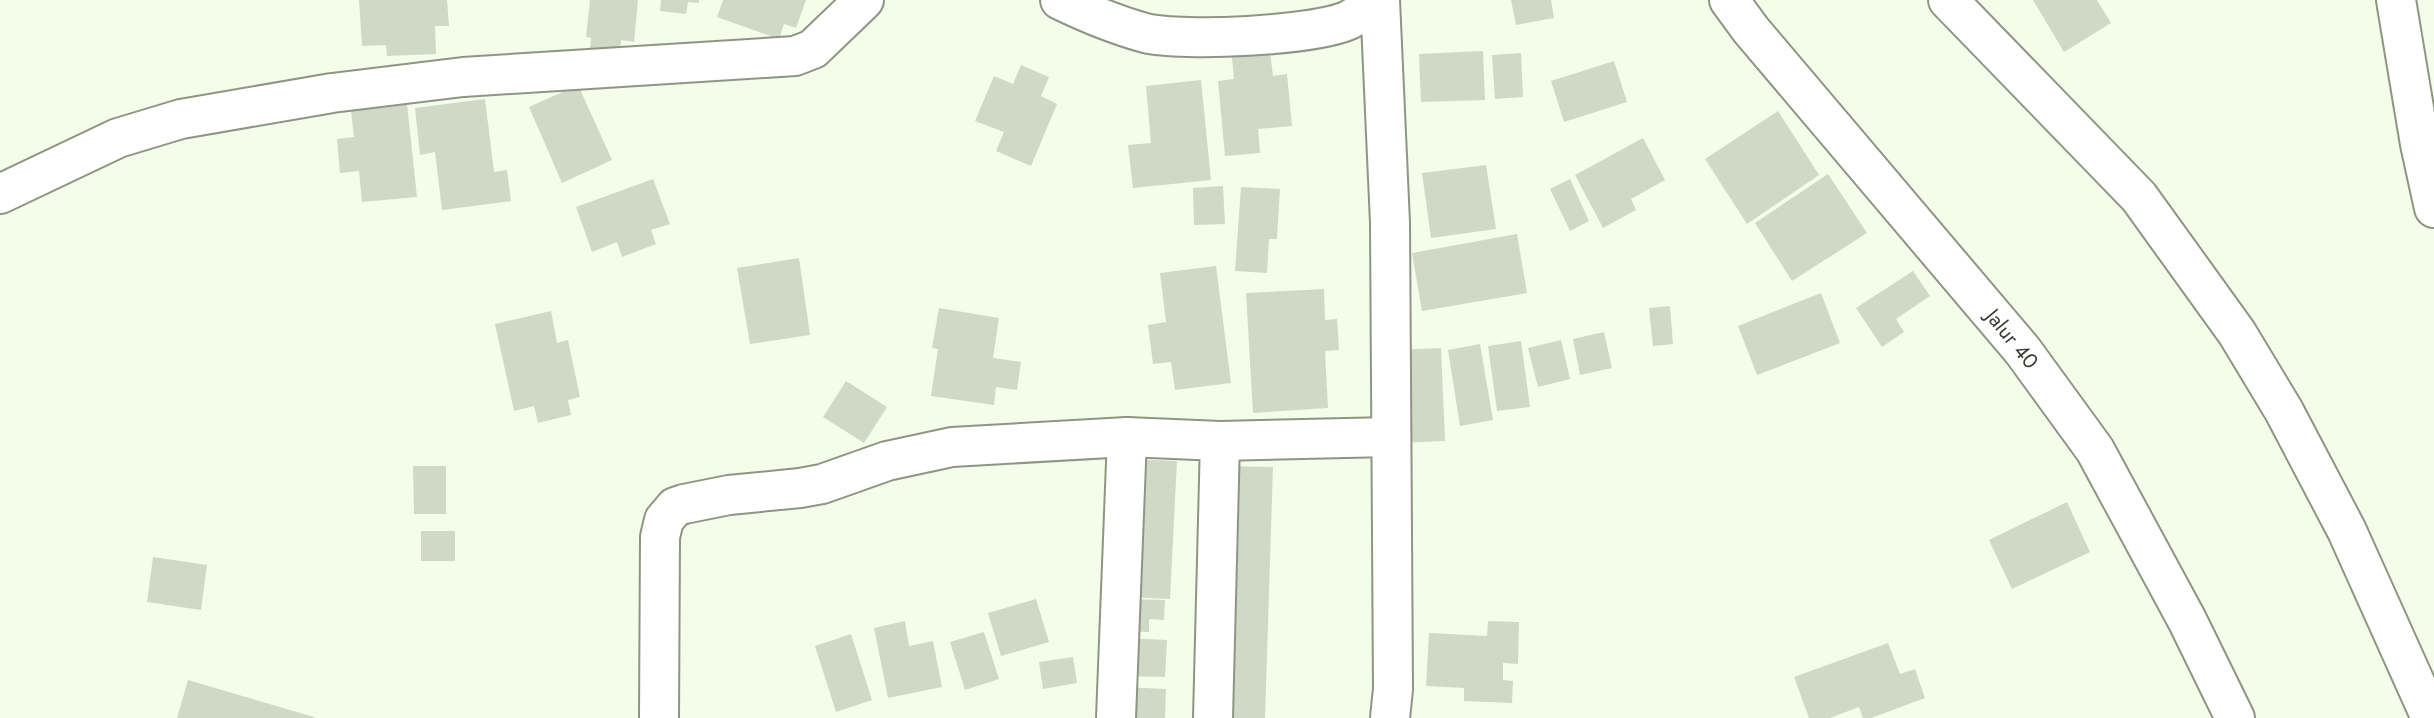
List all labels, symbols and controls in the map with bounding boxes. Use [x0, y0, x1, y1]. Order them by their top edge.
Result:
street label: Jalur 40 [1977, 300, 2045, 375]

